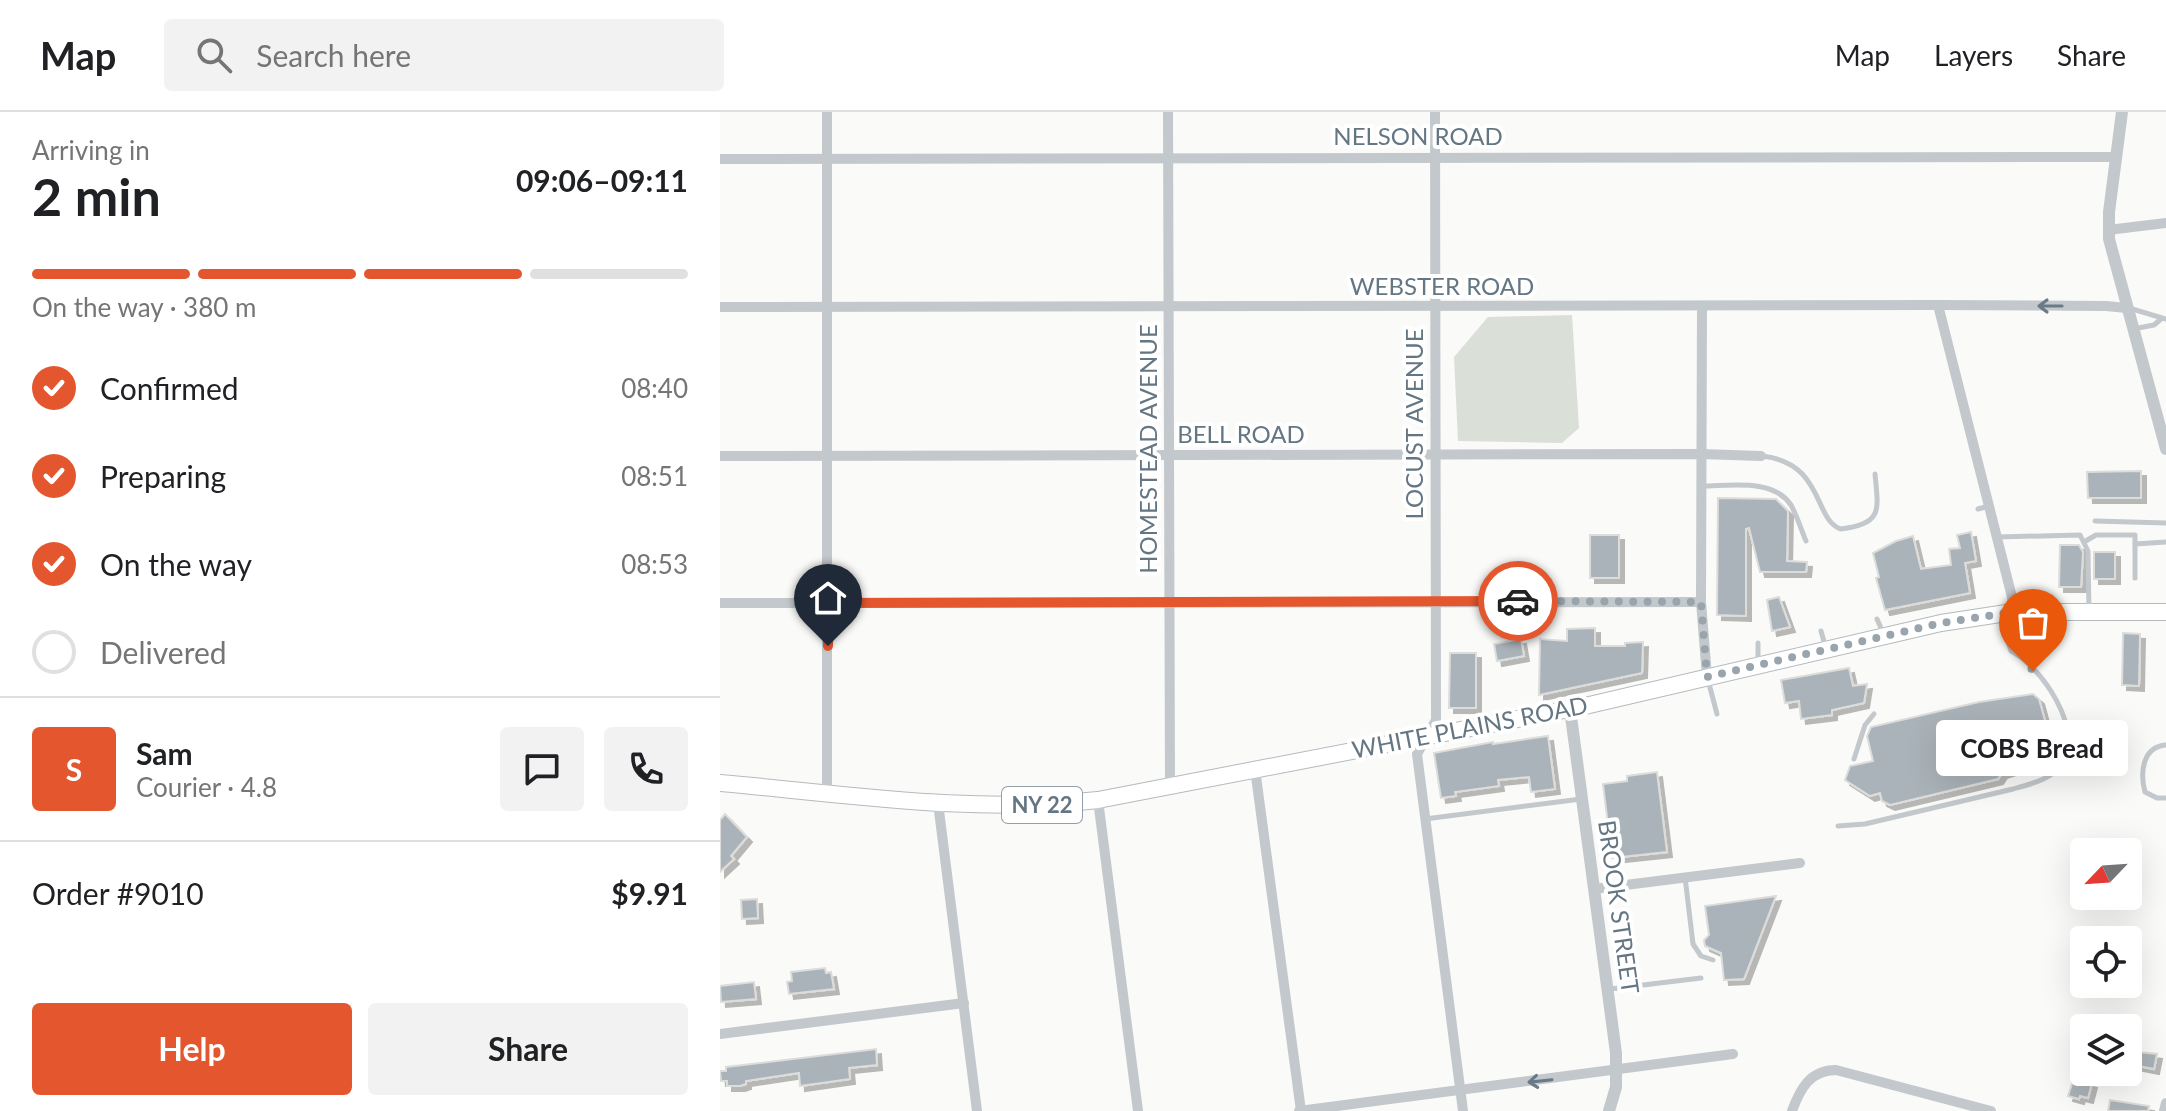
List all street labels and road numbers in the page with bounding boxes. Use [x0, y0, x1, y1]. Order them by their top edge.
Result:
street label: NELSON ROAD [1333, 121, 1503, 150]
street label: WEBSTER ROAD [1350, 271, 1534, 300]
street label: HOMESTEAD AVENUE [1133, 324, 1162, 574]
street label: LOCUST AVENUE [1399, 328, 1428, 520]
street label: BELL ROAD [1177, 419, 1305, 448]
street label: WHITE PLAINS ROAD [1349, 689, 1590, 764]
road number: NY 22 [1002, 787, 1082, 823]
street label: BROOK STREET [1593, 818, 1646, 995]

